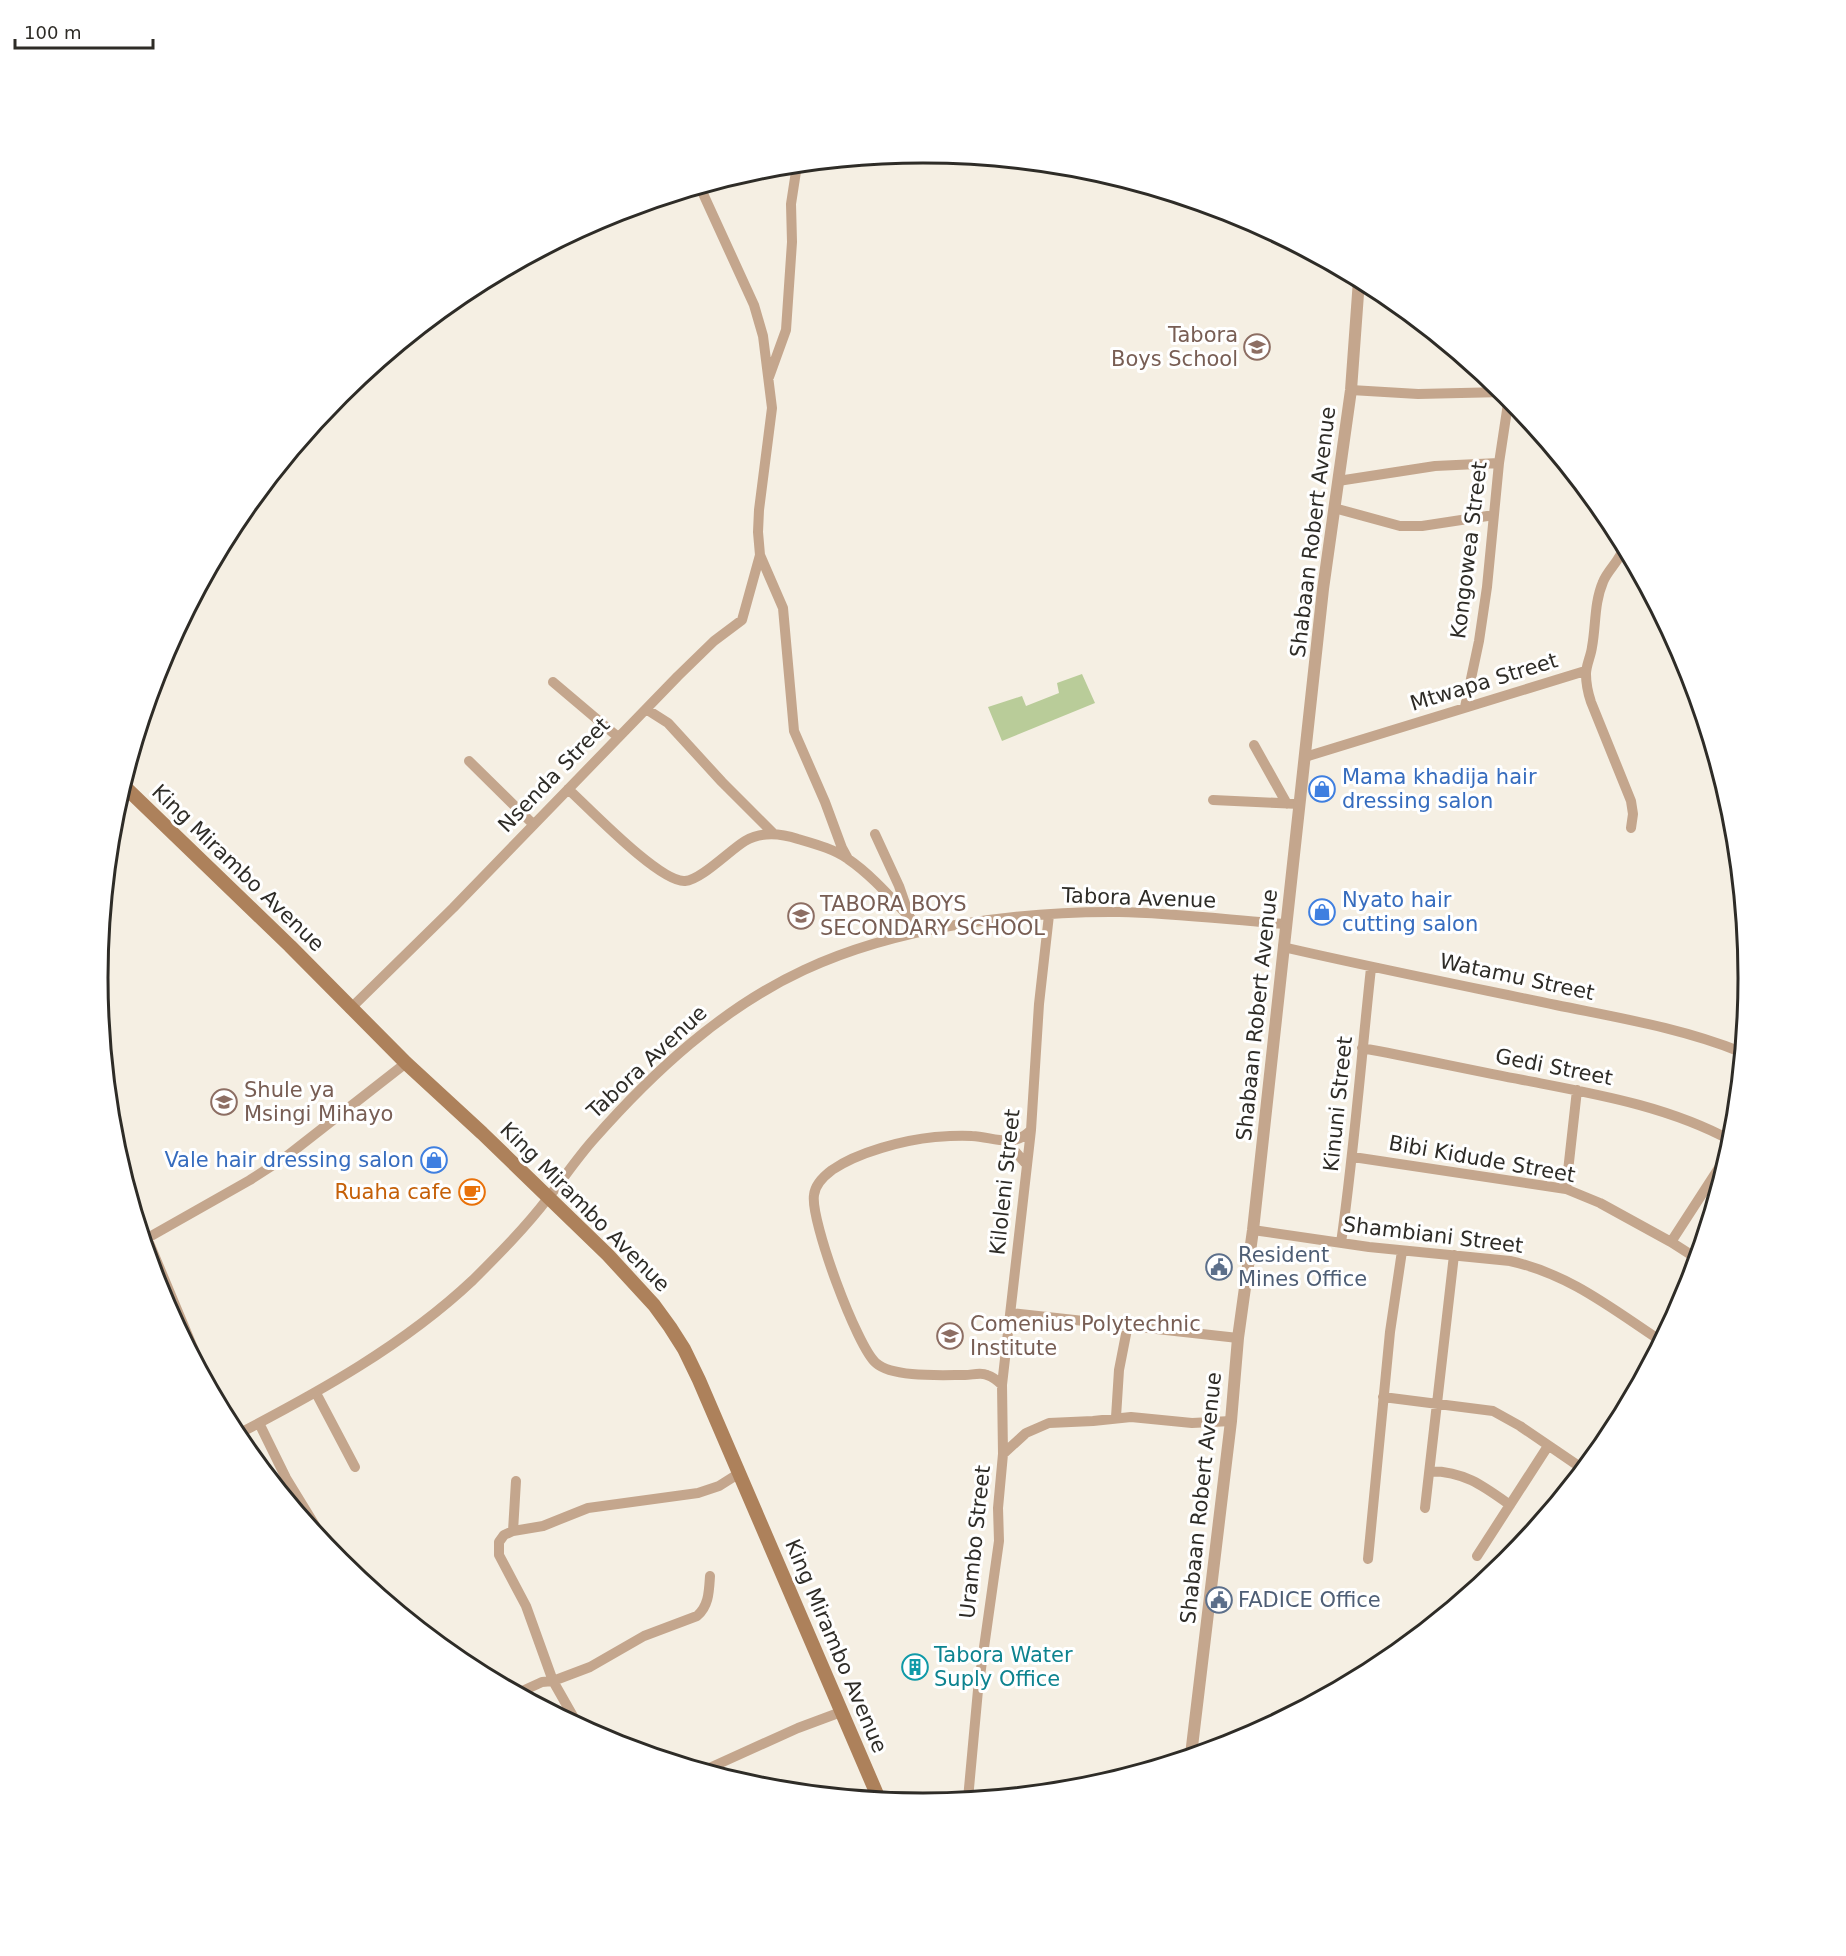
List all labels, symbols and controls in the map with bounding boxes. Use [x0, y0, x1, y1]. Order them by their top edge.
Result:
scale bar [15, 12, 153, 50]
text: 100 m [24, 22, 82, 43]
place label: Tabora Boys School [1111, 323, 1238, 371]
school or university icon: Tabora Boys School [1242, 332, 1272, 362]
street label: Shabaan Robert Avenue [1286, 405, 1340, 659]
street label: Kongowea Street [1446, 460, 1492, 640]
street label: Mtwapa Street [1407, 648, 1561, 716]
street label: Nsenda Street [493, 713, 615, 837]
place label: Mama khadija hair dressing salon [1342, 765, 1537, 813]
shop icon: Mama khadija hair dressing salon [1307, 774, 1337, 804]
street label: King Mirambo Avenue [147, 780, 329, 956]
street label: Tabora Avenue [1060, 883, 1217, 913]
street label: Shabaan Robert Avenue [1232, 888, 1282, 1142]
place label: Nyato hair cutting salon [1342, 888, 1478, 936]
place label: TABORA BOYS SECONDARY SCHOOL [819, 892, 1045, 940]
shop icon: Nyato hair cutting salon [1307, 897, 1337, 927]
school or university icon: TABORA BOYS SECONDARY SCHOOL [786, 901, 816, 931]
street label: Watamu Street [1437, 949, 1597, 1005]
street label: Tabora Avenue [582, 1001, 712, 1124]
street label: Kinuni Street [1319, 1035, 1357, 1173]
street label: Gedi Street [1493, 1044, 1615, 1090]
place label: Shule ya Msingi Mihayo [244, 1078, 393, 1126]
school or university icon: Shule ya Msingi Mihayo [209, 1087, 239, 1117]
street label: Kiloleni Street [985, 1108, 1025, 1256]
street label: King Mirambo Avenue [495, 1117, 675, 1297]
street label: Bibi Kidude Street [1387, 1131, 1577, 1187]
shop icon: Vale hair dressing salon [419, 1145, 449, 1175]
place label: Vale hair dressing salon [164, 1148, 414, 1172]
cafe icon: Ruaha cafe [457, 1177, 487, 1207]
place label: Ruaha cafe [335, 1180, 452, 1204]
street label: Shambiani Street [1341, 1212, 1525, 1258]
place label: Resident Mines Office [1238, 1243, 1367, 1291]
public building icon: Resident Mines Office [1204, 1252, 1234, 1282]
place label: Comenius Polytechnic Institute [970, 1312, 1201, 1360]
school or university icon: Comenius Polytechnic Institute [935, 1321, 965, 1351]
street label: Shabaan Robert Avenue [1176, 1371, 1226, 1625]
street label: Urambo Street [955, 1464, 995, 1620]
street label: King Mirambo Avenue [780, 1536, 892, 1756]
public building icon: FADICE Office [1204, 1585, 1234, 1615]
place label: FADICE Office [1238, 1588, 1381, 1612]
place label: Tabora Water Suply Office [933, 1643, 1073, 1691]
building icon: Tabora Water Suply Office [900, 1652, 930, 1682]

